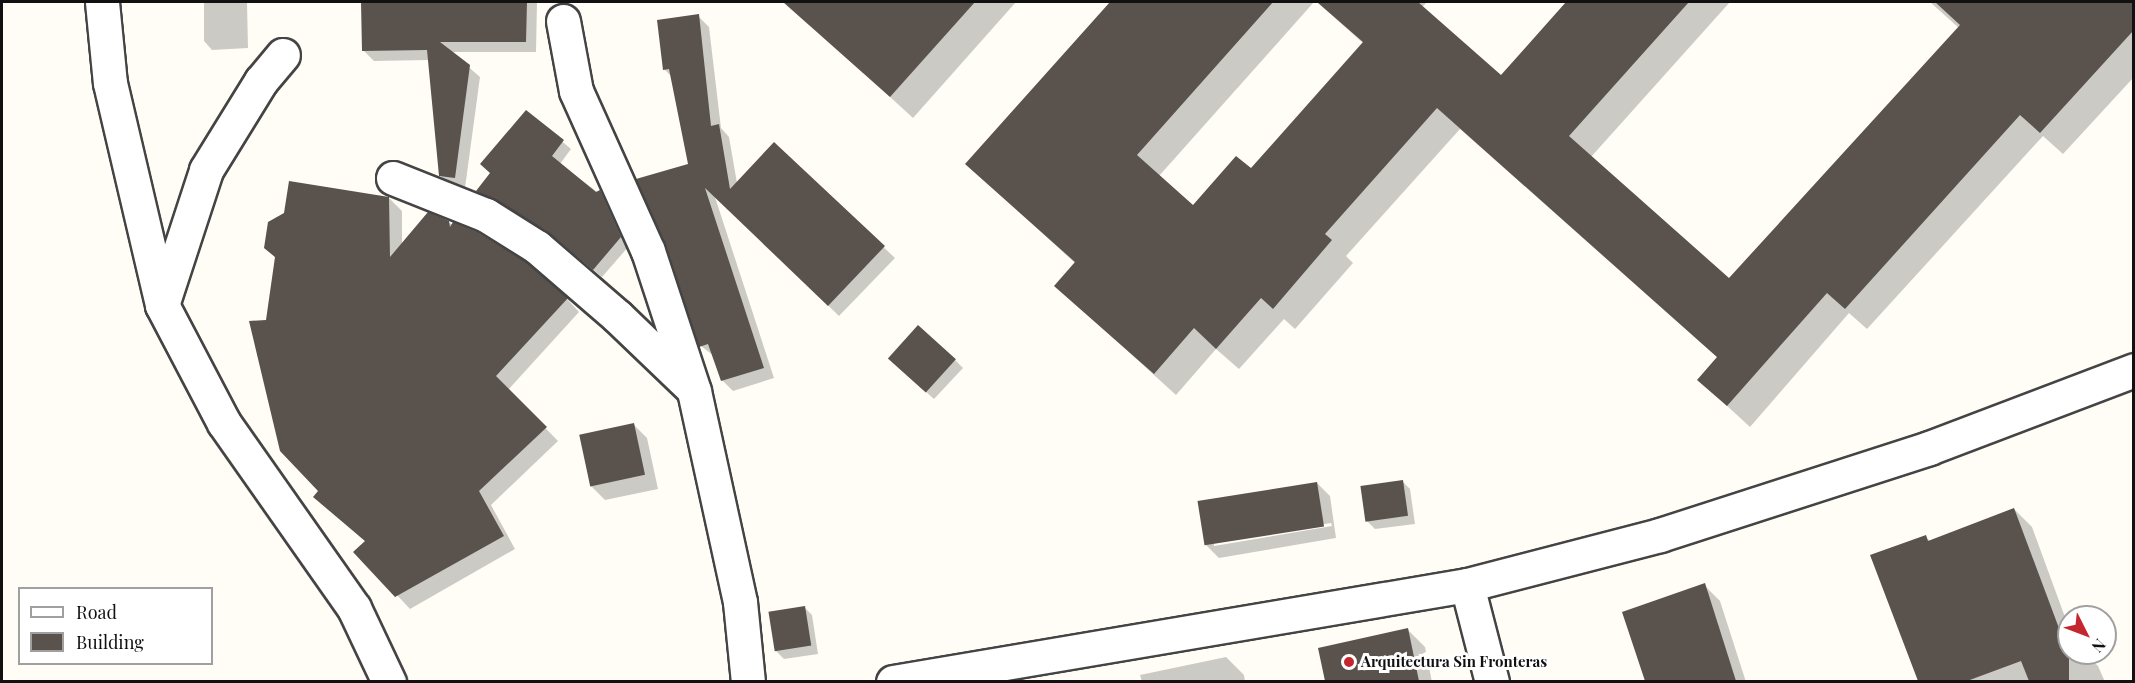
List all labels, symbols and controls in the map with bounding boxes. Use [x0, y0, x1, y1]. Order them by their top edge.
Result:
legend [18, 587, 213, 665]
text: Road [76, 600, 117, 624]
north arrow [2057, 605, 2117, 665]
text: Building [76, 630, 144, 654]
text: N [2088, 635, 2111, 657]
place label: Arquitectura Sin Fronteras [1361, 653, 1547, 671]
marker: Arquitectura Sin Fronteras [1342, 655, 1356, 669]

